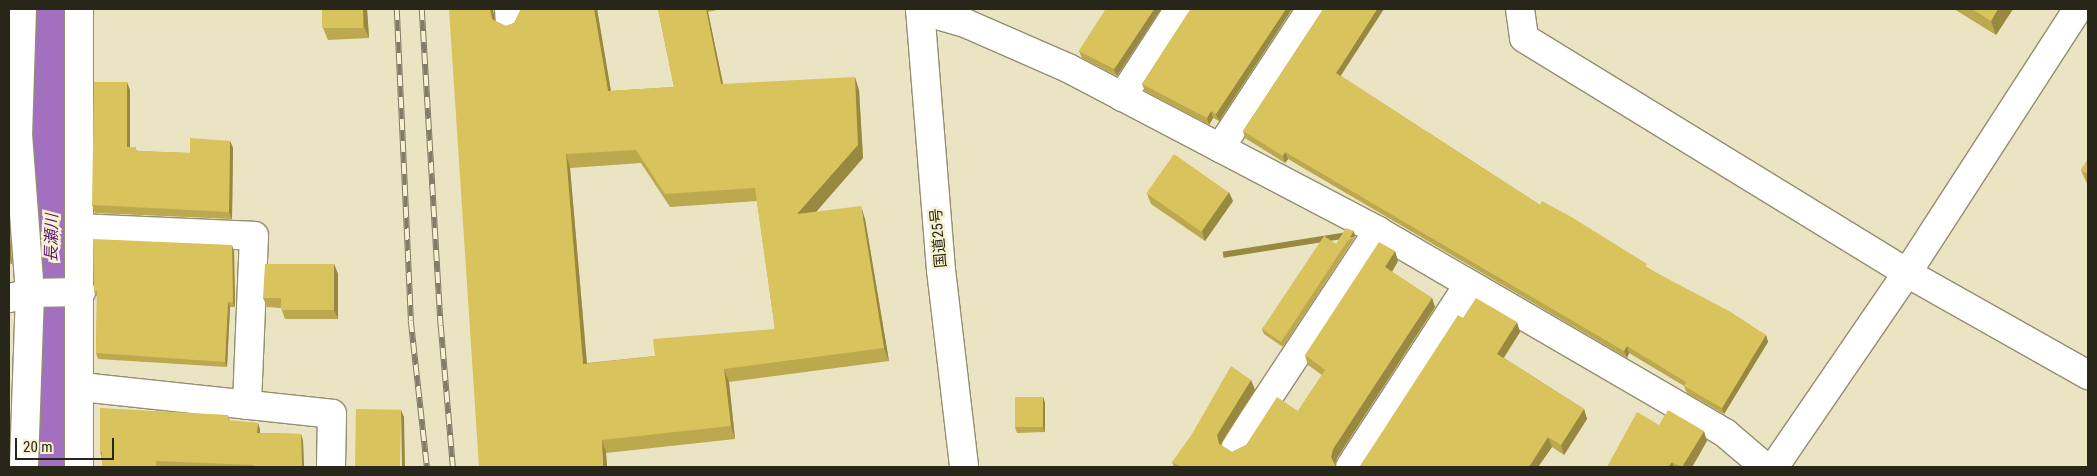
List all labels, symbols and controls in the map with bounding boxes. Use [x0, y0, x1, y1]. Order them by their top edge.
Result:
street label: 国道25号 [927, 207, 951, 269]
water label: 長瀬川 [42, 214, 62, 262]
scale bar [18, 428, 116, 460]
text: 20 m [23, 438, 53, 456]

